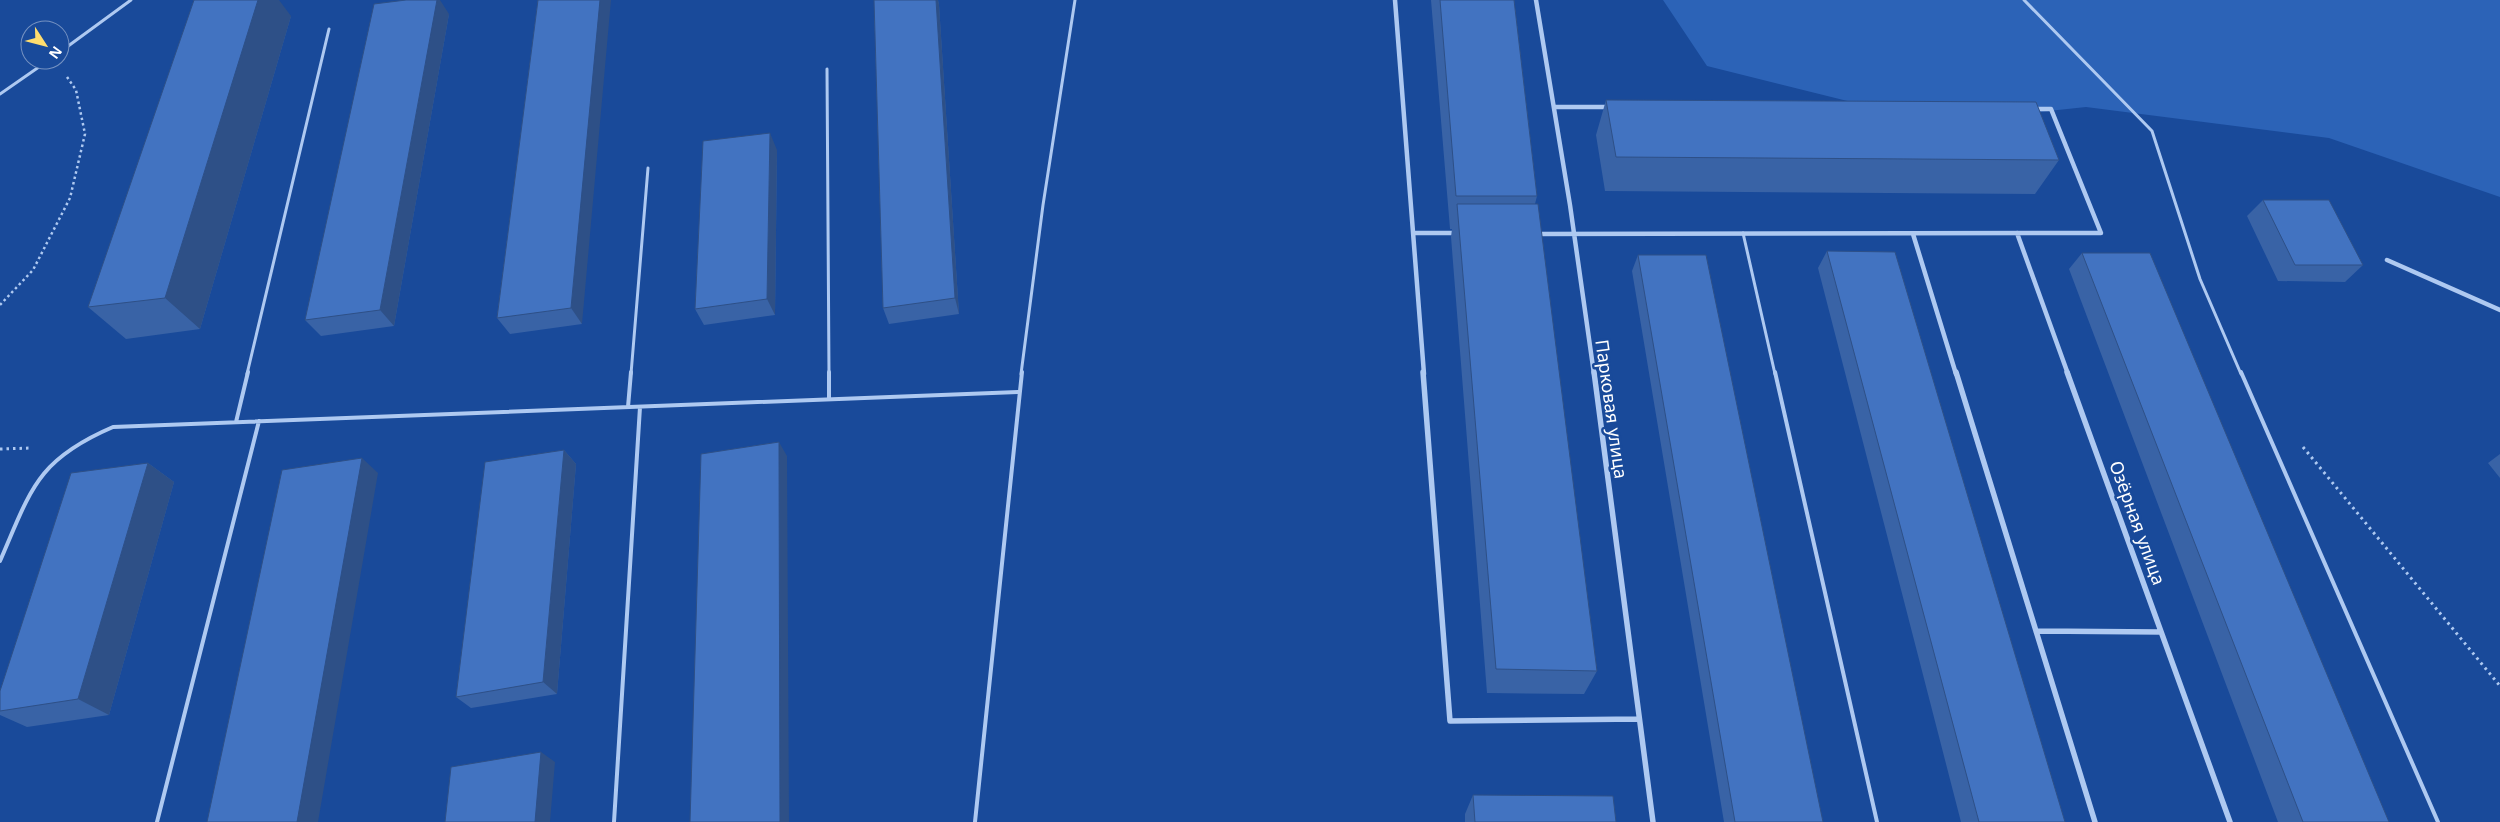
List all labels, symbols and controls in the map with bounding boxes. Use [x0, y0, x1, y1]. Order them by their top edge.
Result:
north arrow [20, 20, 70, 70]
text: N [45, 43, 67, 63]
street label: Парковая улица [1590, 338, 1634, 480]
street label: Озёрная улица [2104, 457, 2172, 588]

